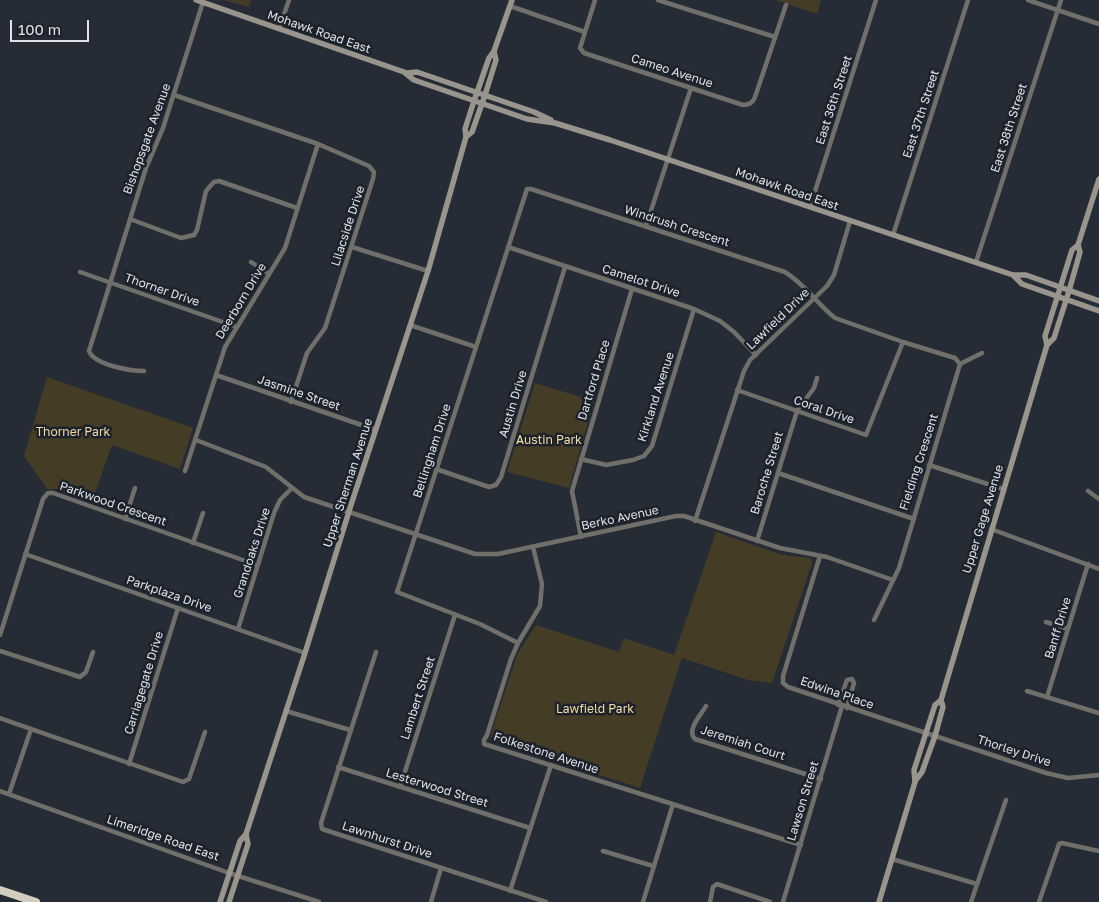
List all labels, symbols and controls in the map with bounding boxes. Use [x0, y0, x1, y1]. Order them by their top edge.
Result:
street label: Mohawk Road East [265, 8, 373, 56]
scale bar [12, 10, 91, 42]
text: 100 m [18, 20, 61, 38]
street label: Cameo Avenue [629, 51, 715, 91]
street label: East 36th Street [813, 53, 855, 147]
street label: East 37th Street [900, 68, 942, 160]
street label: East 38th Street [988, 81, 1030, 175]
street label: Bishopsgate Avenue [120, 82, 174, 196]
street label: Mohawk Road East [733, 165, 841, 213]
street label: Lilacside Drive [328, 184, 368, 268]
street label: Windrush Crescent [623, 202, 731, 250]
street label: Deerborn Drive [213, 260, 269, 342]
street label: Camelot Drive [600, 262, 682, 300]
street label: Thorner Drive [123, 270, 201, 310]
street label: Lawfield Drive [744, 285, 812, 353]
street label: Dartford Place [575, 338, 613, 422]
street label: Kirkland Avenue [635, 350, 677, 444]
street label: Austin Drive [496, 369, 530, 439]
street label: Jasmine Street [256, 372, 342, 414]
street label: Coral Drive [792, 393, 856, 427]
street label: Bellingham Drive [410, 402, 454, 500]
street label: Fielding Crescent [897, 412, 941, 512]
street label: Upper Sherman Avenue [320, 417, 376, 549]
park label: Thorner Park [36, 425, 110, 439]
street label: Baroche Street [748, 430, 786, 516]
park label: Austin Park [516, 433, 582, 447]
street label: Upper Gage Avenue [960, 463, 1006, 575]
street label: Parkwood Crescent [58, 479, 168, 529]
street label: Berko Avenue [580, 503, 660, 533]
street label: Grandoaks Drive [231, 506, 273, 600]
street label: Parkplaza Drive [124, 573, 214, 615]
street label: Banff Drive [1042, 595, 1074, 661]
street label: Carriagegate Drive [121, 630, 167, 736]
street label: Lambert Street [398, 654, 438, 742]
street label: Edwina Place [798, 674, 876, 712]
park label: Lawfield Park [556, 702, 634, 716]
street label: Jeremiah Court [699, 722, 787, 764]
street label: Folkestone Avenue [492, 729, 600, 777]
street label: Thorley Drive [975, 732, 1053, 770]
street label: Lawson Street [784, 759, 822, 843]
street label: Lesterwood Street [384, 766, 490, 810]
street label: Limeridge Road East [105, 812, 221, 864]
street label: Lawnhurst Drive [340, 819, 434, 861]

